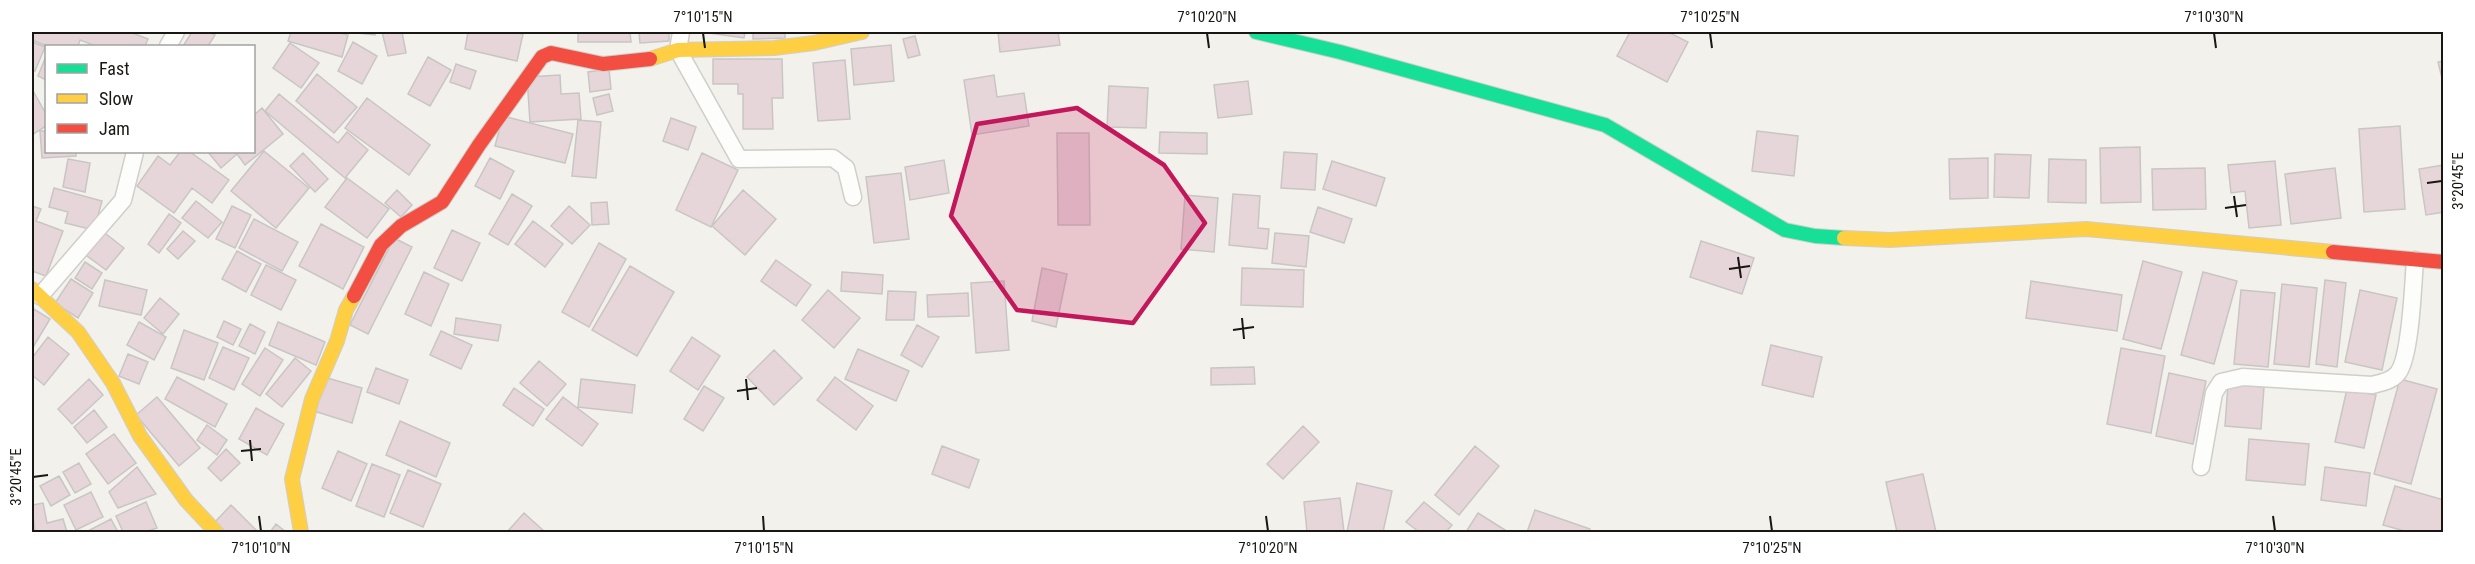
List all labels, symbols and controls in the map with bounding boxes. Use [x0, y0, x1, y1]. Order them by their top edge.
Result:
text: 7°10'15"N [673, 8, 733, 26]
text: 7°10'20"N [1177, 8, 1237, 26]
text: 7°10'25"N [1680, 8, 1740, 26]
text: 7°10'30"N [2184, 8, 2244, 26]
legend [45, 45, 255, 153]
text: Fast [99, 58, 130, 79]
text: Slow [99, 88, 134, 109]
text: Jam [99, 118, 130, 139]
text: 3°20'45"E [2449, 152, 2467, 210]
text: 3°20'45"E [7, 448, 25, 506]
text: 7°10'10"N [231, 539, 291, 557]
text: 7°10'15"N [734, 539, 794, 557]
text: 7°10'20"N [1238, 539, 1298, 557]
text: 7°10'25"N [1742, 539, 1802, 557]
text: 7°10'30"N [2245, 539, 2305, 557]

